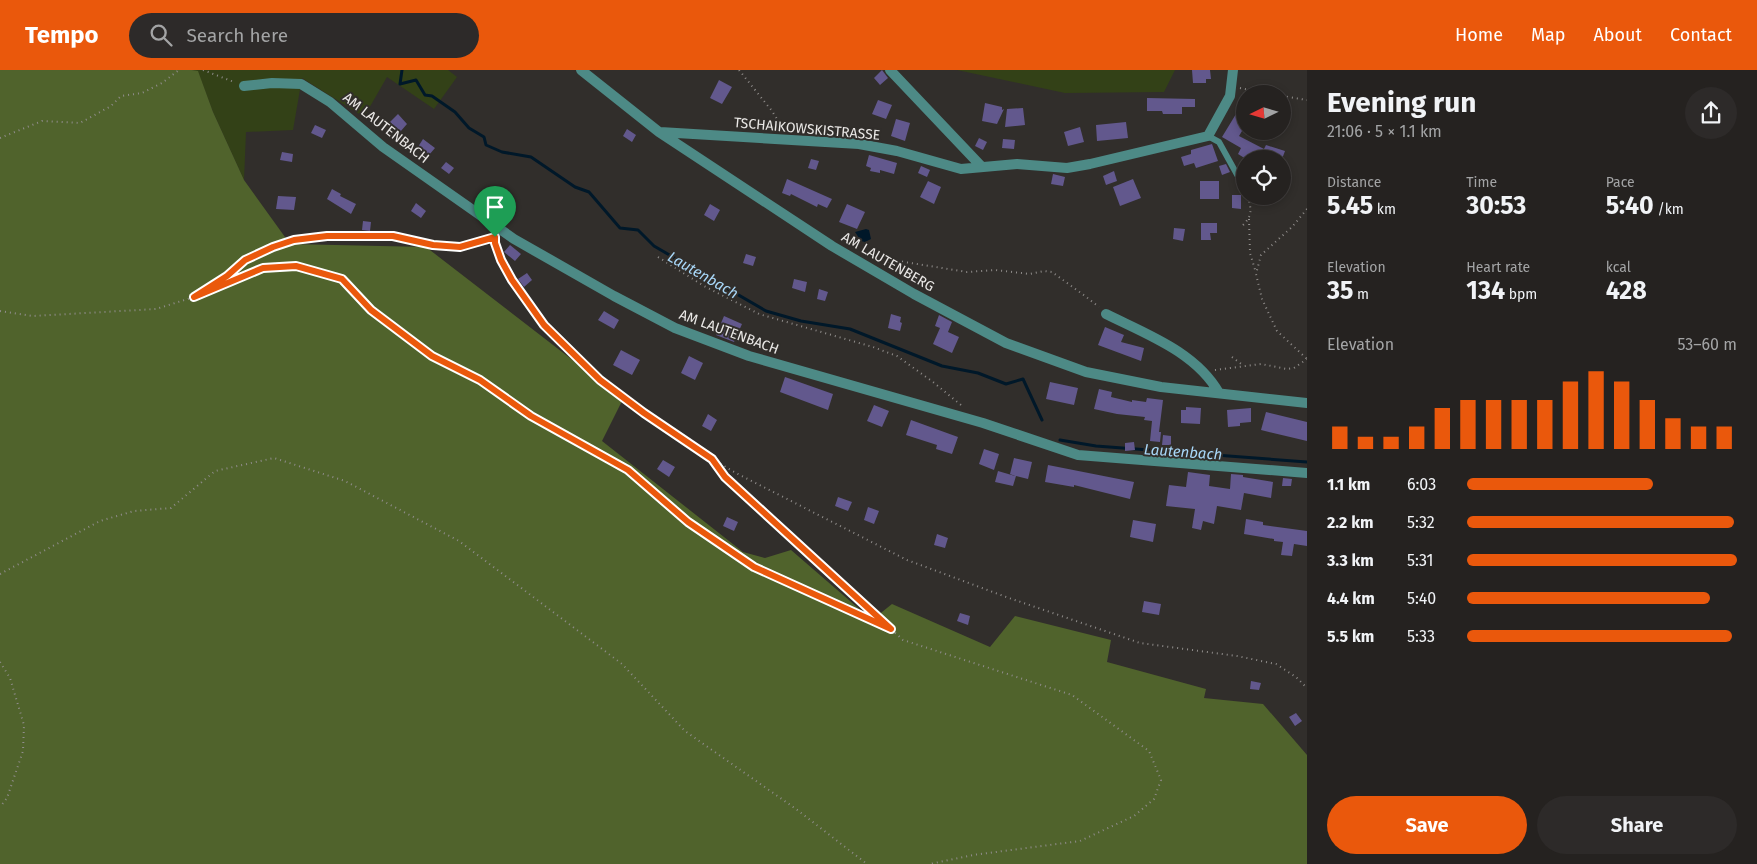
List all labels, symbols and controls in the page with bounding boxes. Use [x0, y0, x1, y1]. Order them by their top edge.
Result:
search box [129, 13, 479, 58]
text: Tempo [25, 21, 99, 49]
icon: search [147, 21, 175, 49]
text: Search here [187, 24, 288, 47]
text: Home [1455, 24, 1503, 46]
text: Map [1531, 24, 1565, 46]
text: About [1593, 24, 1642, 46]
text: Contact [1670, 24, 1732, 46]
north arrow [1236, 85, 1291, 140]
map controls [1236, 85, 1291, 205]
text: Evening run [1327, 86, 1476, 119]
button: share [1685, 87, 1737, 139]
street label: AM LAUTENBACH [340, 89, 432, 167]
street label: TSCHAIKOWSKISTRASSE [733, 114, 881, 144]
text: 21:06 · 5 × 1.1 km [1327, 122, 1442, 141]
button: locate [1236, 150, 1291, 205]
text: Distance [1327, 174, 1381, 191]
text: Time [1466, 174, 1497, 191]
text: Pace [1606, 174, 1635, 191]
pin [474, 186, 516, 237]
text: 5.45 [1327, 191, 1373, 221]
text: 30:53 [1466, 191, 1526, 221]
text: 5:40 [1606, 191, 1654, 221]
icon: arrive [481, 193, 509, 221]
text: km [1373, 201, 1396, 218]
text: /km [1654, 201, 1684, 218]
street label: AM LAUTENBERG [839, 229, 937, 295]
water label: Lautenbach [664, 248, 742, 302]
text: Elevation [1327, 259, 1386, 276]
text: Heart rate [1466, 259, 1530, 276]
text: kcal [1606, 259, 1631, 276]
text: 35 [1327, 276, 1353, 306]
text: 134 [1466, 276, 1505, 306]
text: 428 [1606, 276, 1647, 306]
text: m [1353, 286, 1369, 303]
text: bpm [1505, 286, 1537, 303]
street label: AM LAUTENBACH [677, 306, 781, 358]
text: Elevation [1327, 335, 1394, 354]
text: 53–60 m [1677, 335, 1737, 354]
water label: Lautenbach [1143, 440, 1223, 464]
text: 1.1 km [1327, 475, 1370, 494]
text: 6:03 [1407, 475, 1436, 494]
text: 2.2 km [1327, 513, 1374, 532]
text: 5:32 [1407, 513, 1435, 532]
text: 3.3 km [1327, 551, 1374, 570]
text: 5:31 [1407, 551, 1434, 570]
text: 4.4 km [1327, 589, 1375, 608]
text: 5:40 [1407, 589, 1436, 608]
text: 5.5 km [1327, 627, 1374, 646]
text: 5:33 [1407, 627, 1435, 646]
button: Save [1327, 796, 1527, 854]
button: Share [1537, 796, 1737, 854]

